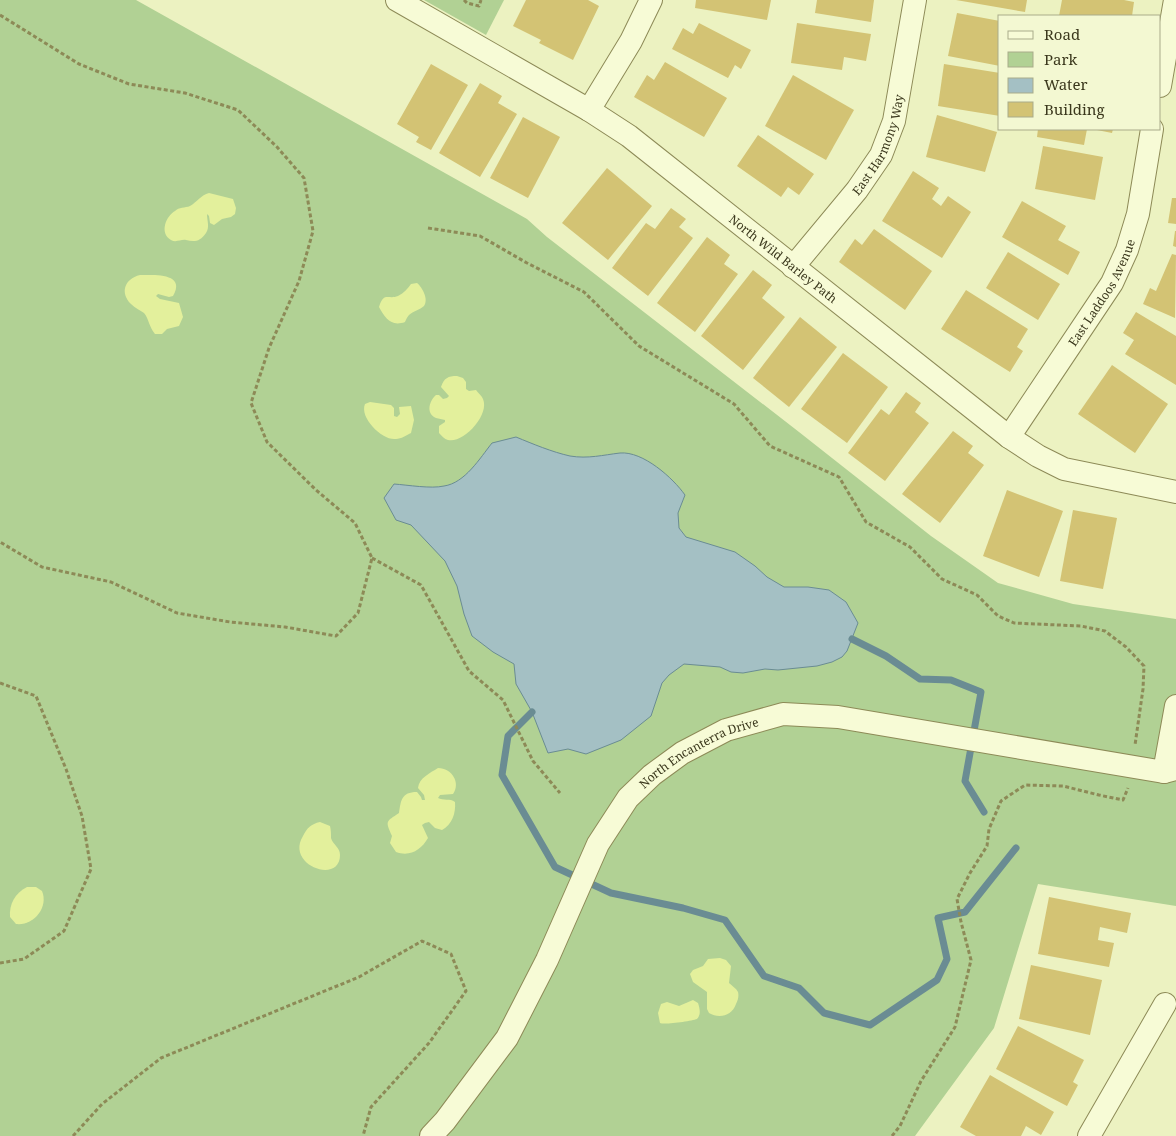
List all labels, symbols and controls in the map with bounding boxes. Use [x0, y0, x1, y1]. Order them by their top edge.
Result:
legend [998, 15, 1161, 130]
text: Road [1044, 24, 1080, 44]
text: Park [1044, 49, 1078, 69]
text: Water [1044, 74, 1087, 94]
street label: East Harmony Way [848, 93, 907, 199]
text: Building [1044, 99, 1105, 119]
street label: North Wild Barley Path [726, 210, 841, 307]
street label: East Laddoos Avenue [1064, 237, 1138, 349]
street label: North Encanterra Drive [635, 713, 760, 792]

